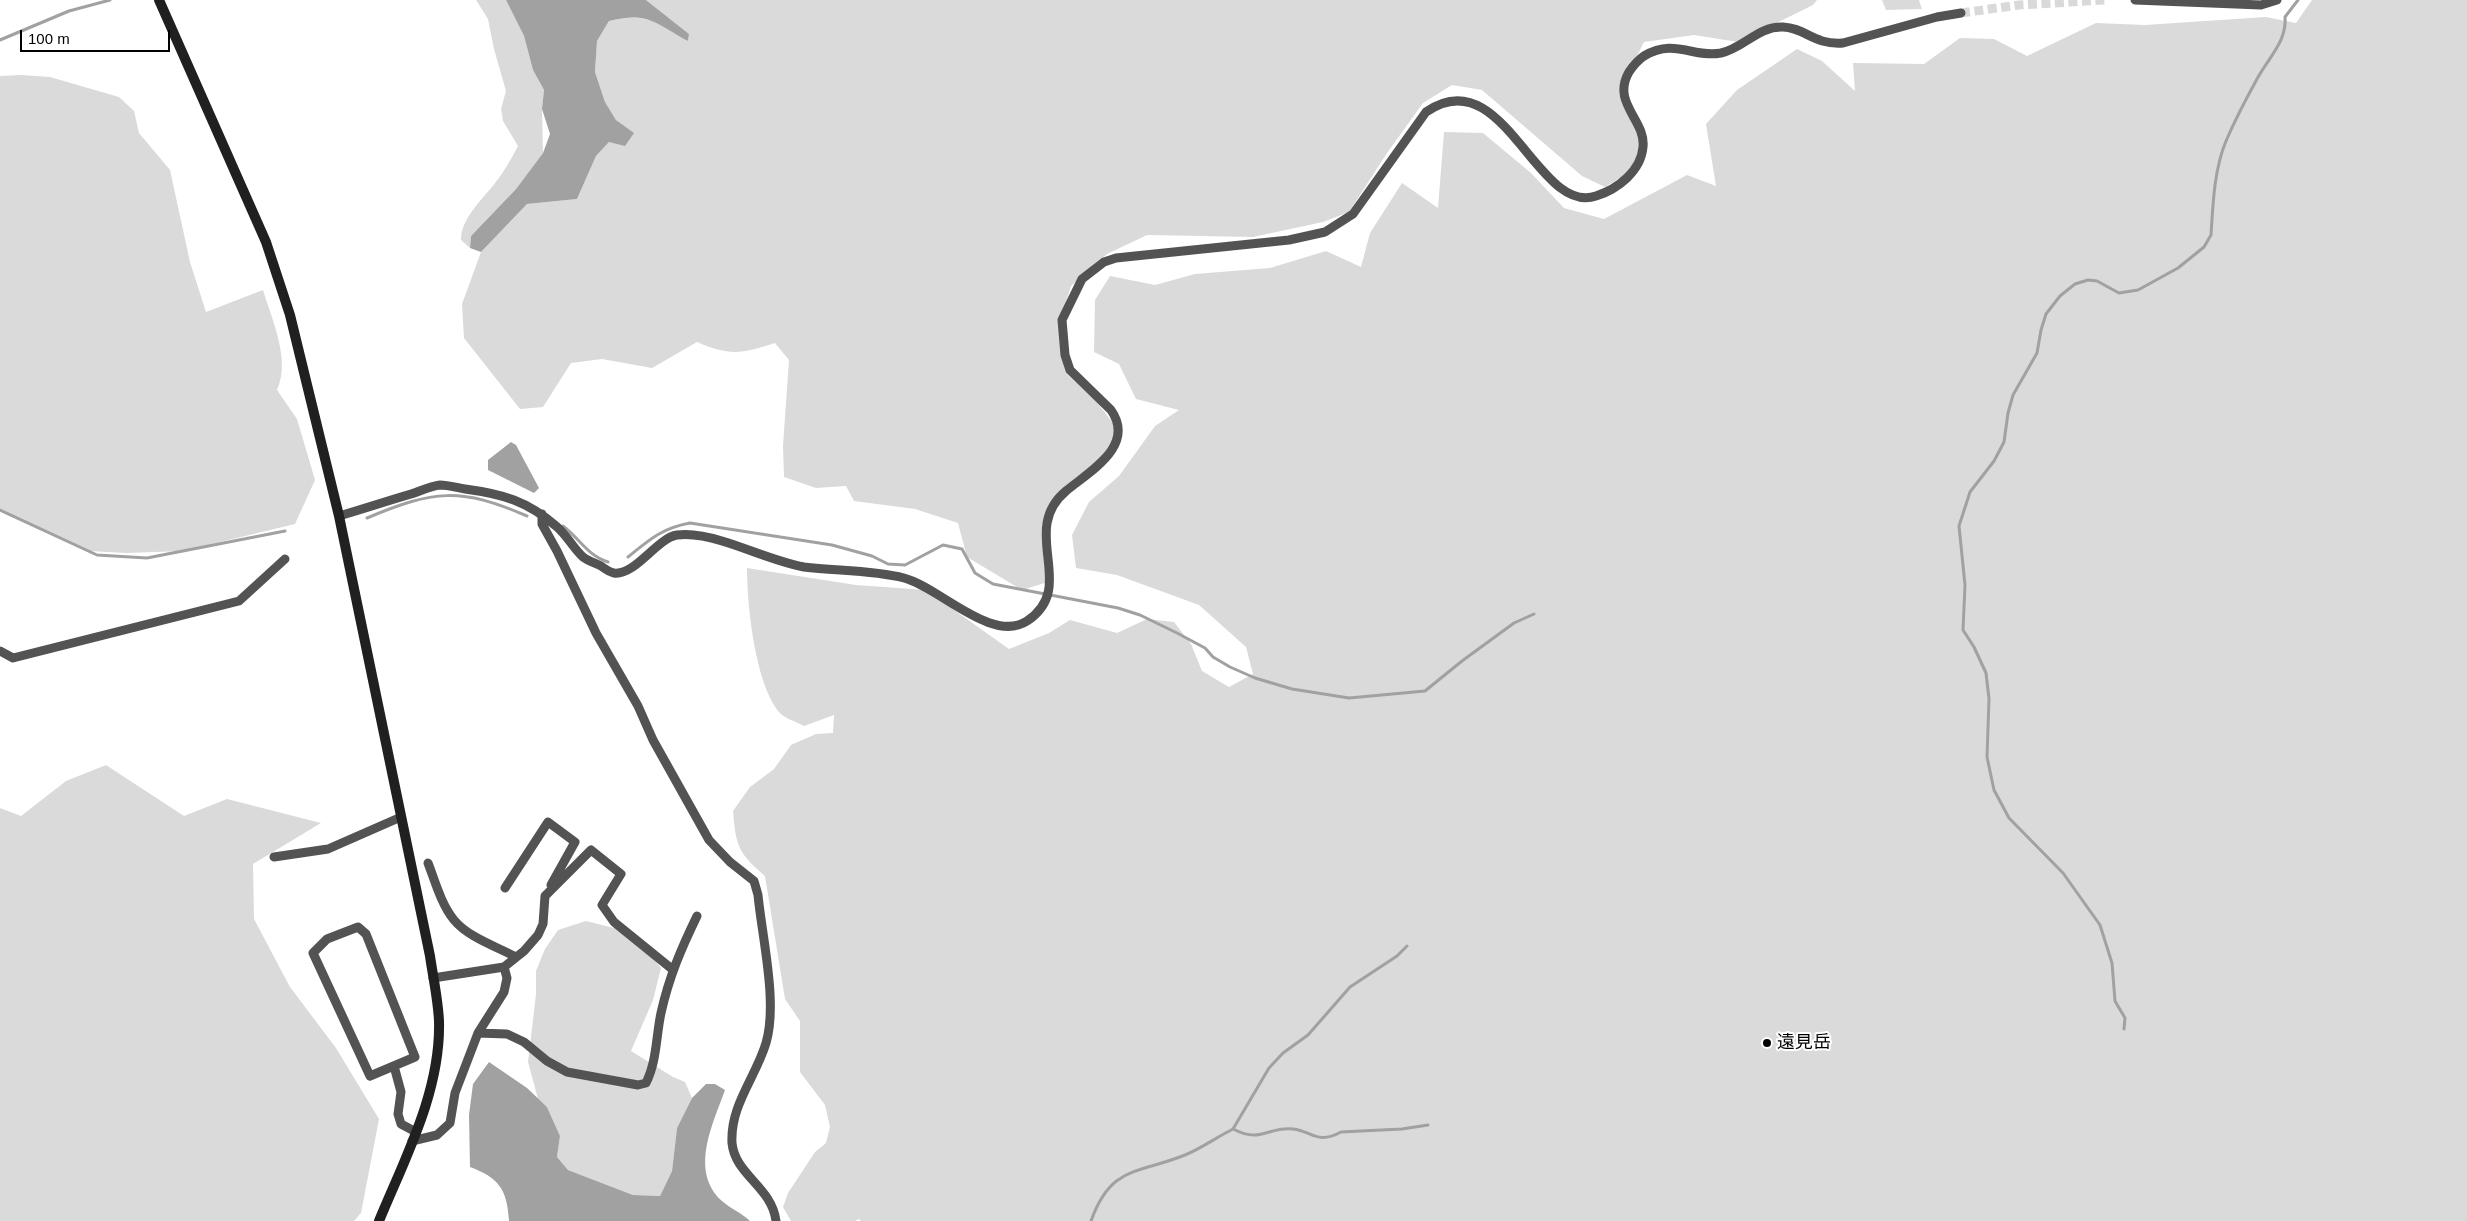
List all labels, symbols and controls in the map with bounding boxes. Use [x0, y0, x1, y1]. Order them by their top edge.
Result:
scale bar [22, 20, 172, 52]
text: 100 m [28, 30, 70, 47]
place label: 遠見岳 [1777, 1032, 1831, 1054]
marker: 遠見岳 [1761, 1037, 1773, 1049]

